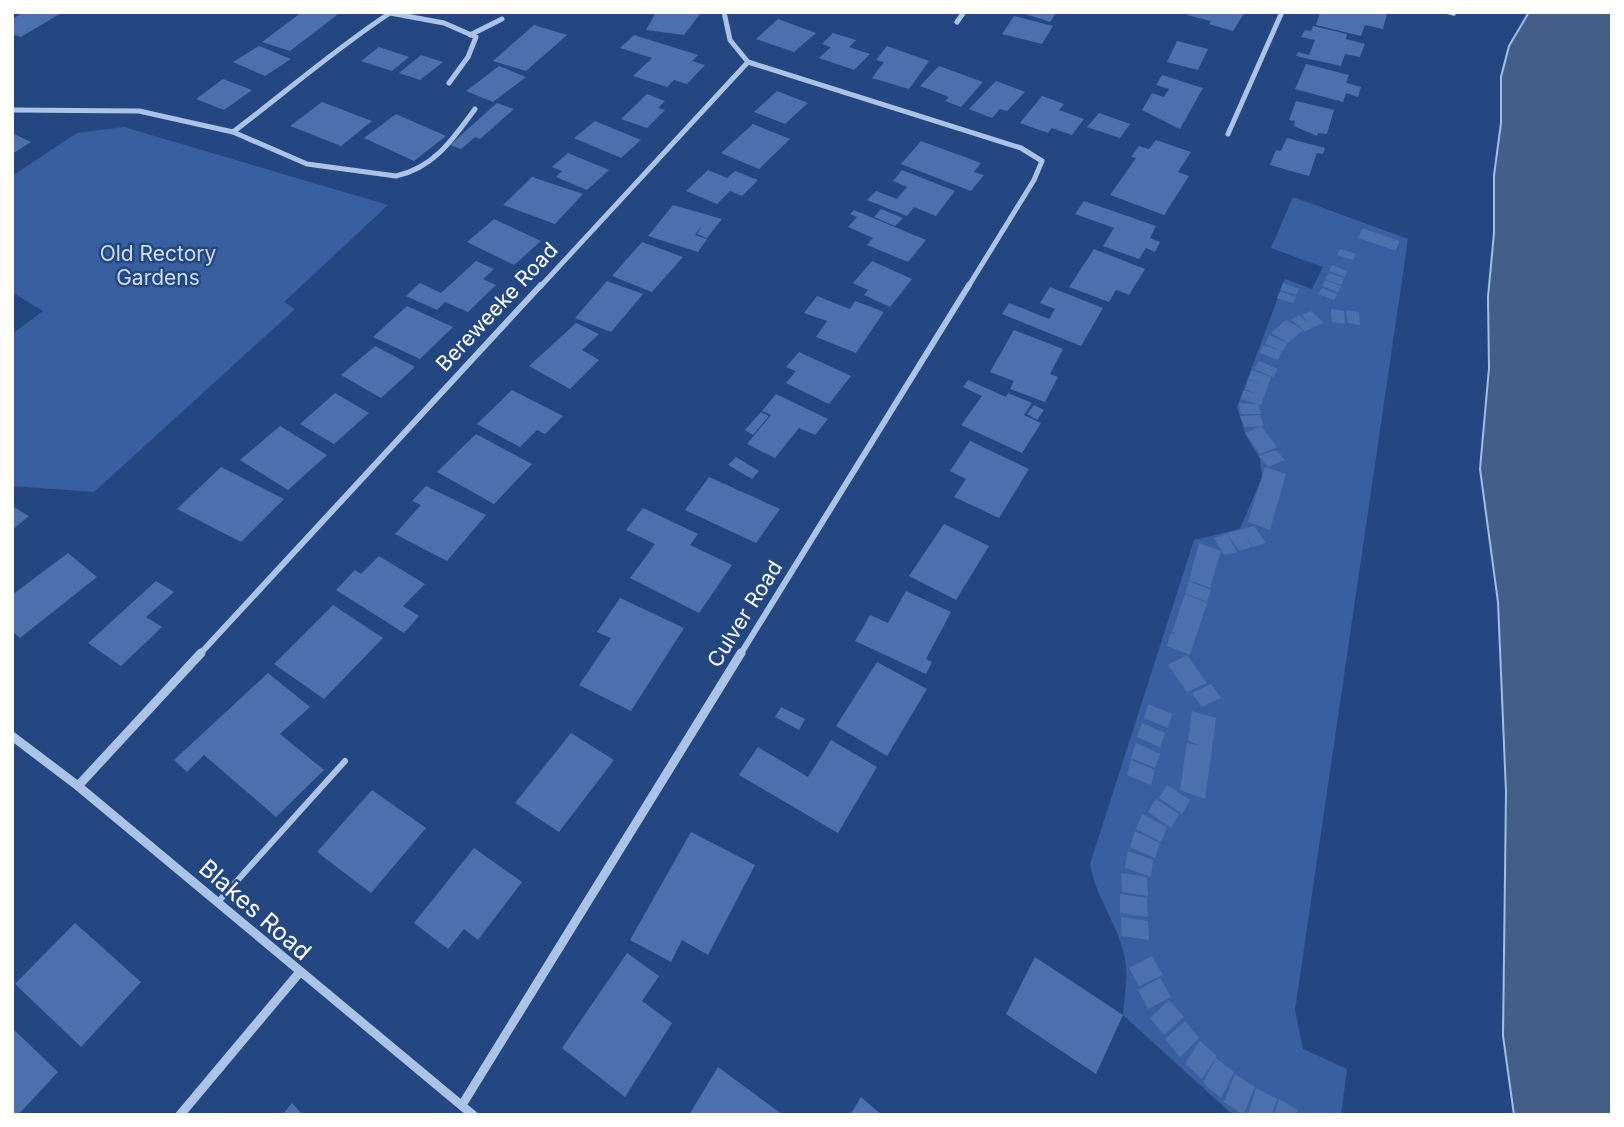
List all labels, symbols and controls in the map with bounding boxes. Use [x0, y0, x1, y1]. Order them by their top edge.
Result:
street label: Bereweeke Road [431, 237, 563, 376]
park label: Old Rectory Gardens [100, 241, 217, 290]
street label: Culver Road [702, 556, 787, 672]
street label: Blakes Road [193, 853, 317, 966]

